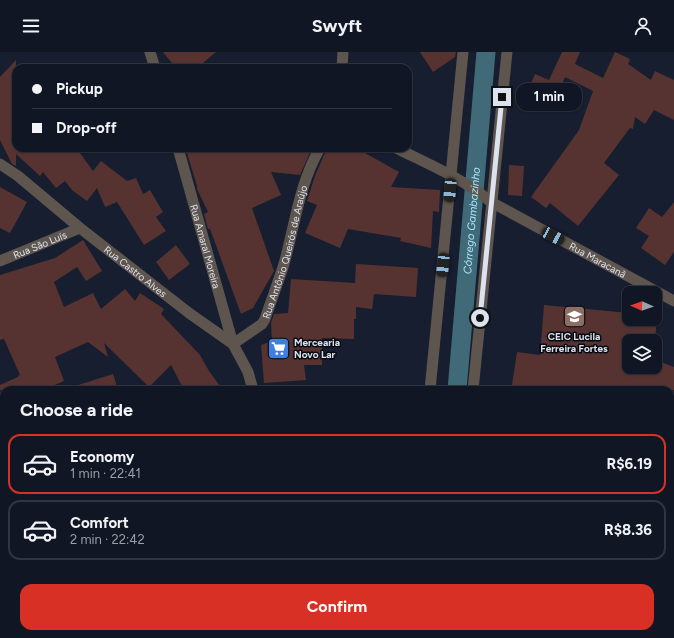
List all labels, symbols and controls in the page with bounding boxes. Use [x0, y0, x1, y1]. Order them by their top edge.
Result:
icon: menu [20, 15, 42, 37]
text: Swyft [312, 15, 362, 37]
icon: person [632, 15, 654, 37]
text: Pickup [56, 80, 103, 98]
callout: 1 min [516, 83, 582, 111]
route end [493, 88, 511, 106]
text: 1 min [534, 89, 564, 104]
text: Drop-off [56, 119, 117, 137]
water label: Córrego Gambazinho [461, 166, 483, 275]
car [443, 178, 457, 202]
street label: Rua Antônio Queirós de Araújo [260, 184, 310, 321]
street label: Rua Amaral Moreira [187, 203, 223, 290]
car [540, 225, 566, 247]
street label: Rua São Luís [11, 228, 69, 262]
street label: Rua Maracanã [567, 240, 628, 281]
street label: Rua Castro Alves [101, 243, 170, 300]
car [436, 252, 450, 278]
north arrow [622, 286, 662, 326]
map controls [622, 286, 662, 374]
school or university icon: CEIC Lucila Ferreira Fortes [561, 303, 587, 329]
route start [471, 309, 489, 327]
place label: CEIC Lucila Ferreira Fortes [540, 330, 608, 355]
button: layers [622, 334, 662, 374]
supermarket icon: Mercearia Novo Lar [266, 335, 292, 361]
place label: Mercearia Novo Lar [294, 336, 340, 361]
text: Choose a ride [20, 399, 133, 421]
icon: car [22, 446, 58, 482]
text: Economy [70, 448, 135, 466]
text: R$6.19 [607, 455, 652, 473]
text: 1 min · 22:41 [70, 466, 141, 481]
icon: car [22, 512, 58, 548]
text: Comfort [70, 514, 129, 532]
text: R$8.36 [604, 521, 652, 539]
text: 2 min · 22:42 [70, 532, 145, 547]
button: Confirm [20, 584, 654, 630]

